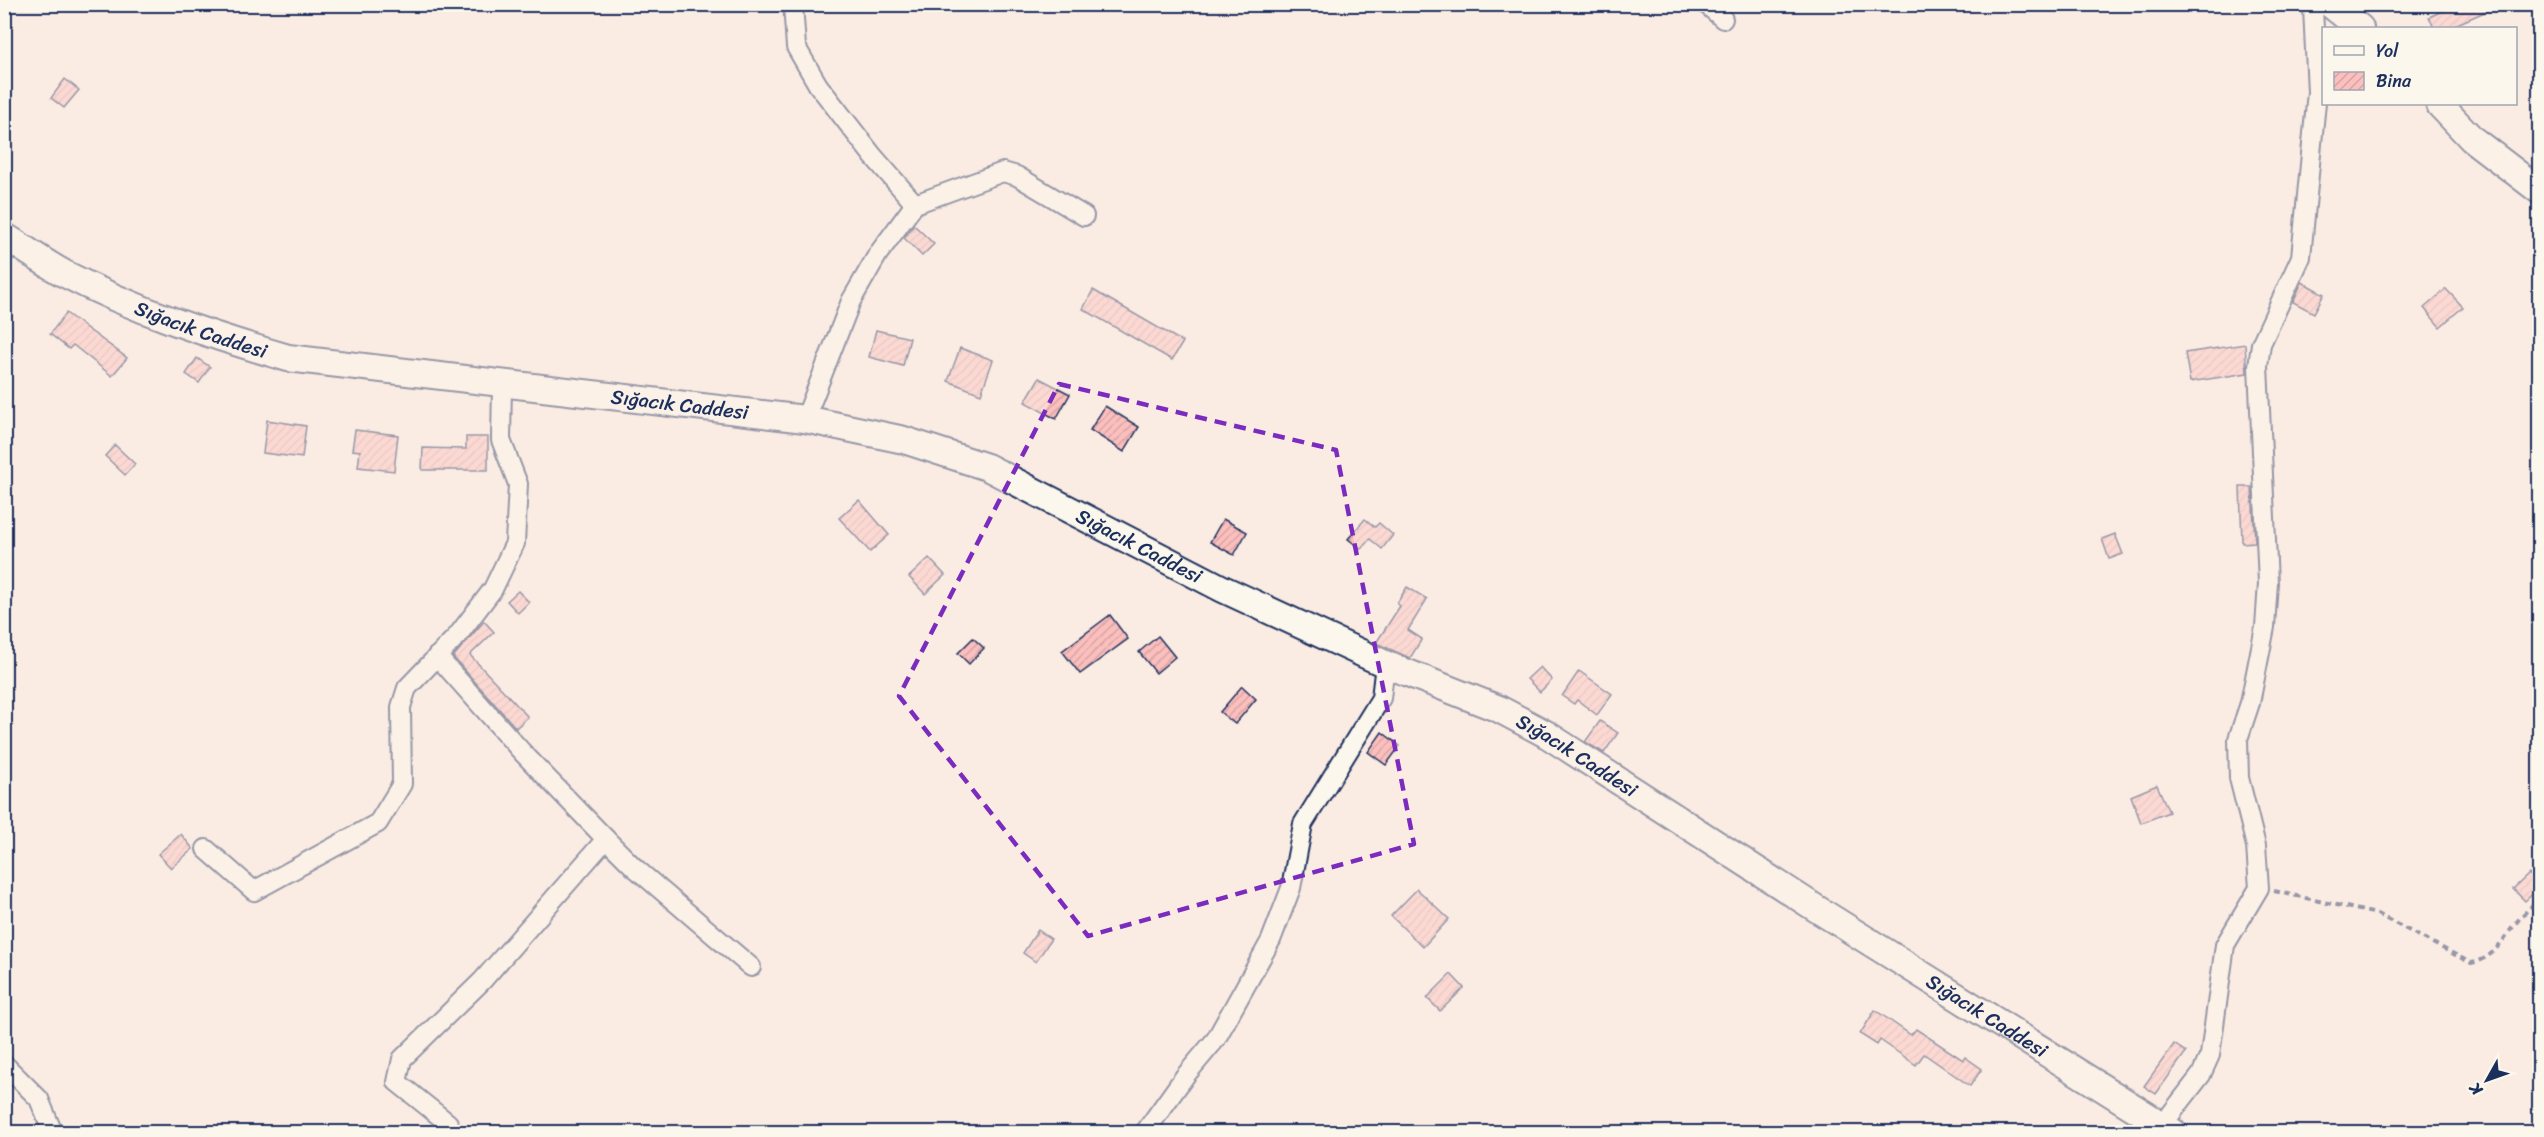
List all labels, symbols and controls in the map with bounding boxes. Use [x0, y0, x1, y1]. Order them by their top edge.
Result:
legend [2322, 27, 2517, 105]
text: Yol [2376, 35, 2399, 67]
text: Bina [2376, 65, 2412, 97]
street label: Sığacık Caddesi [129, 291, 272, 369]
street label: Sığacık Caddesi [609, 379, 751, 430]
street label: Sığacık Caddesi [1070, 499, 1209, 594]
street label: Sığacık Caddesi [1510, 704, 1645, 807]
street label: Sığacık Caddesi [1919, 964, 2055, 1068]
north arrow [2457, 1050, 2517, 1110]
text: K [2461, 1075, 2491, 1103]

